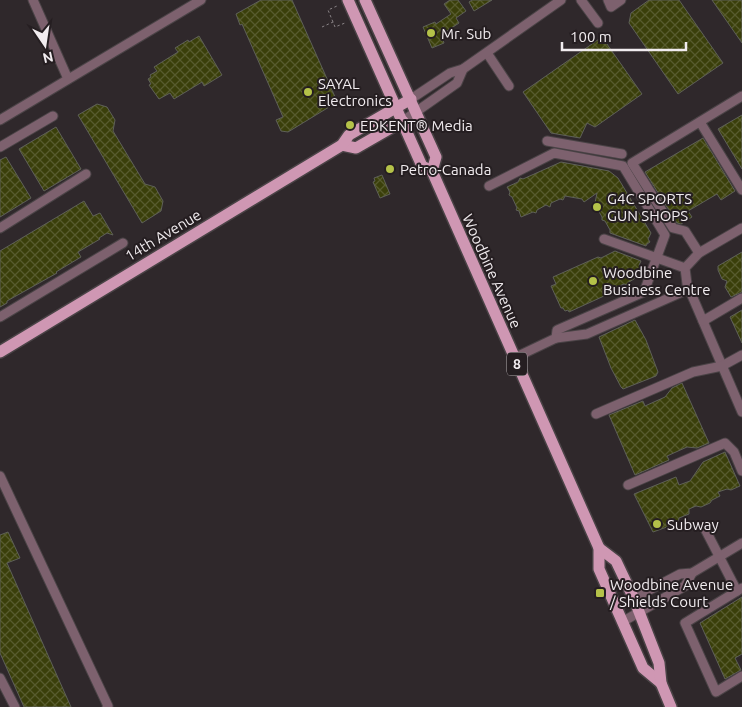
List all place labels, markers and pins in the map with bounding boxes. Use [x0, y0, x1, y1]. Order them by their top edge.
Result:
place label: Mr. Sub [441, 25, 491, 42]
marker: Mr. Sub [425, 27, 437, 39]
place label: SAYAL Electronics [318, 75, 392, 109]
marker: SAYAL Electronics [302, 86, 314, 98]
place label: EDKENT® Media [360, 117, 473, 134]
marker: EDKENT® Media [344, 119, 356, 131]
place label: Petro-Canada [400, 161, 491, 178]
marker: Petro-Canada [384, 163, 396, 175]
place label: G4C SPORTS GUN SHOPS [607, 190, 692, 224]
marker: G4C SPORTS GUN SHOPS [591, 201, 603, 213]
place label: Woodbine Business Centre [603, 264, 710, 298]
marker: Woodbine Business Centre [587, 275, 599, 287]
place label: Subway [667, 516, 719, 533]
marker: Subway [651, 518, 663, 530]
place label: Woodbine Avenue / Shields Court [609, 576, 733, 610]
marker: Woodbine Avenue / Shields Court [594, 587, 606, 599]

